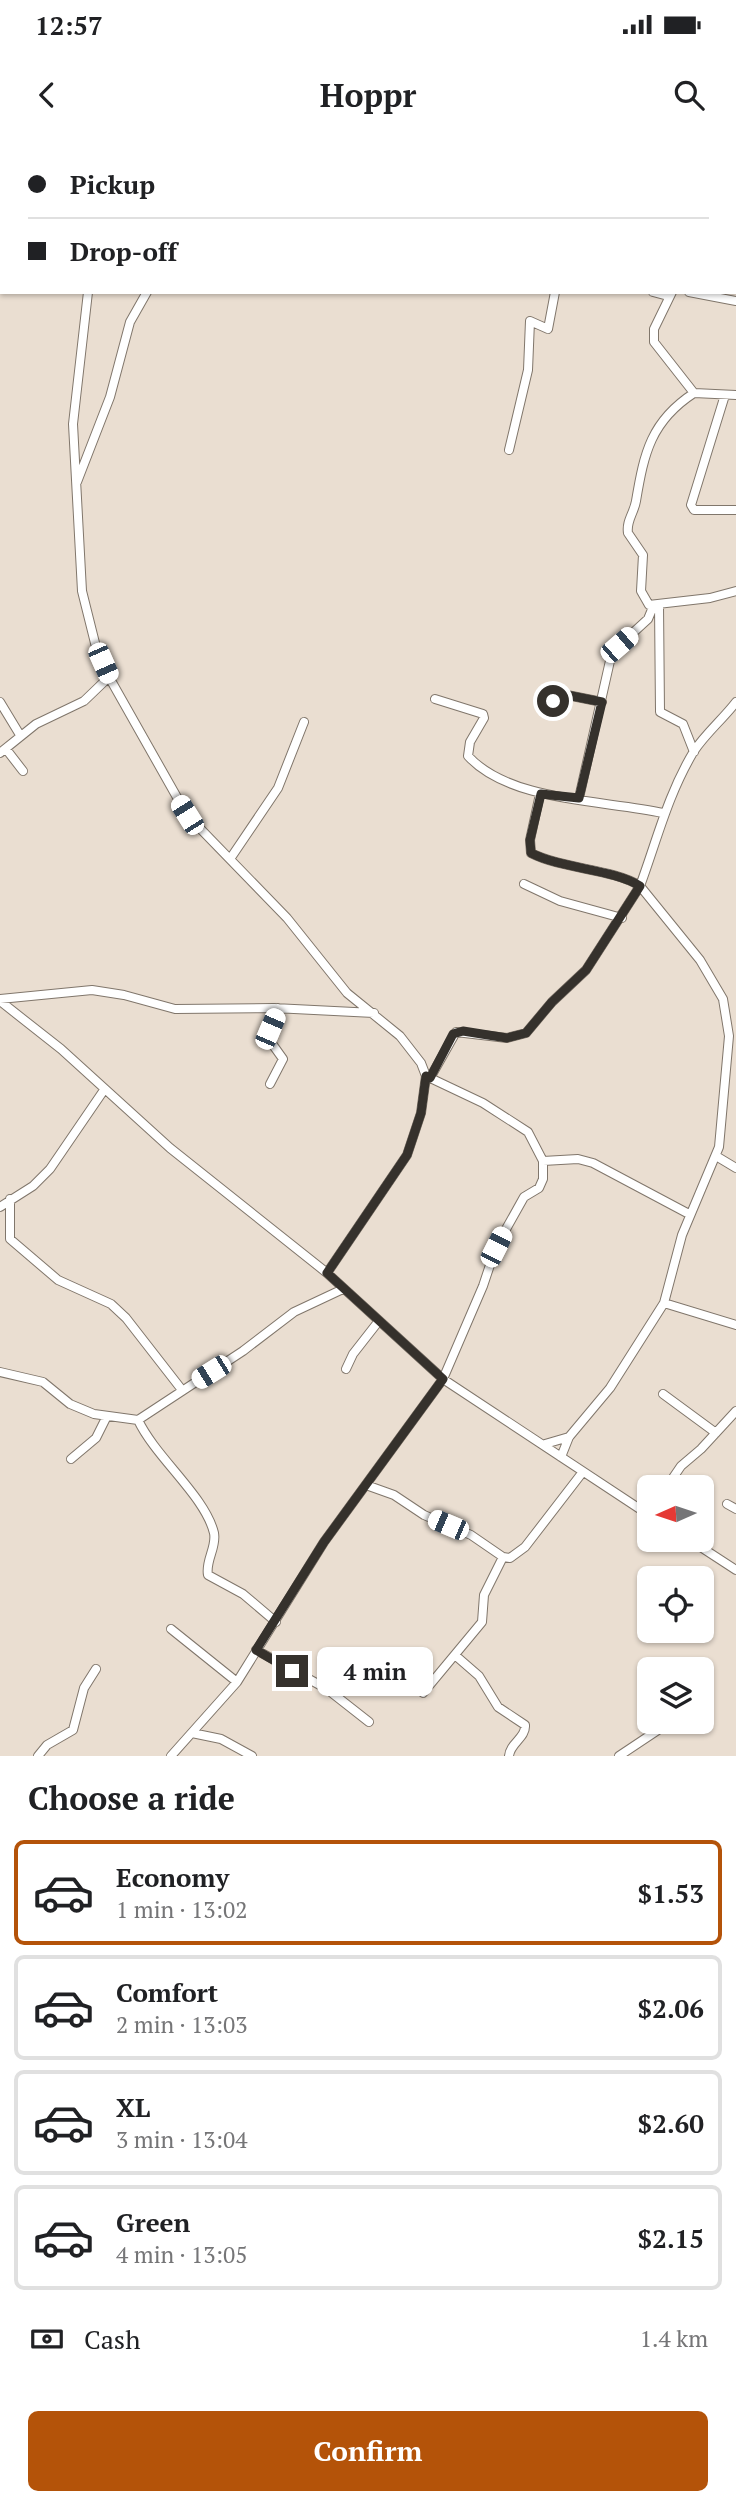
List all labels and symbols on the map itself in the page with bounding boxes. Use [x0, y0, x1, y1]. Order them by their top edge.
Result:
car [597, 623, 642, 667]
car [85, 640, 122, 686]
route start [537, 685, 569, 717]
car [167, 792, 208, 838]
car [253, 1006, 288, 1052]
car [478, 1224, 515, 1270]
car [188, 1352, 235, 1392]
north arrow [637, 1475, 714, 1552]
car [425, 1507, 472, 1543]
callout: 4 min [316, 1646, 432, 1696]
route end [276, 1655, 308, 1687]

